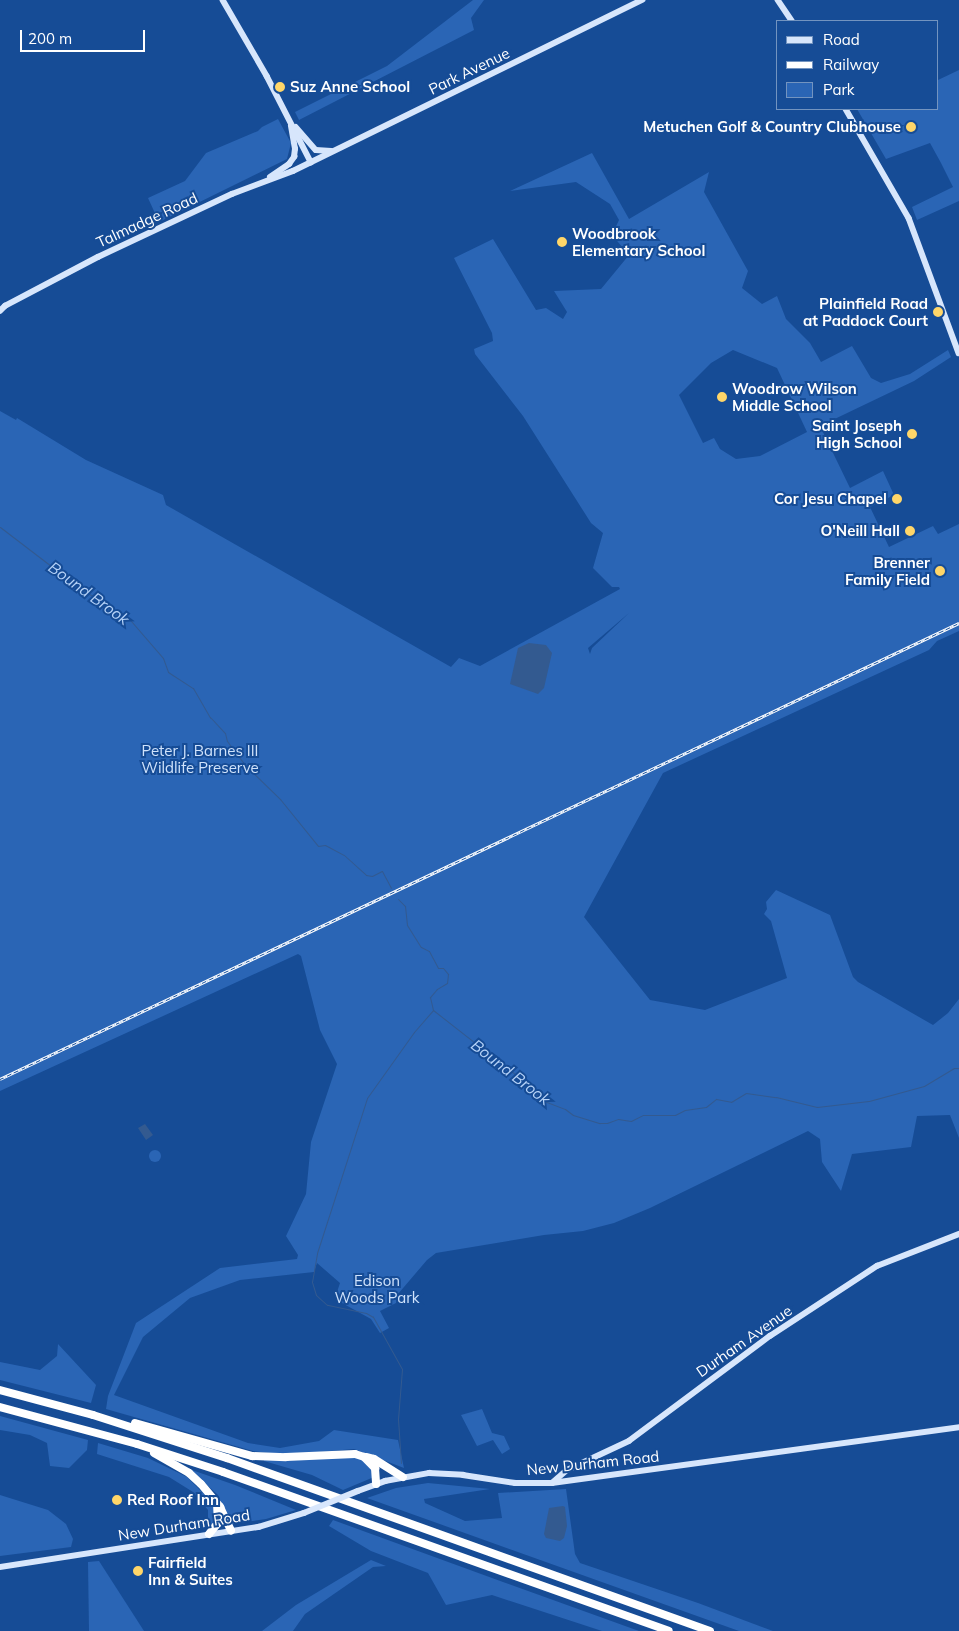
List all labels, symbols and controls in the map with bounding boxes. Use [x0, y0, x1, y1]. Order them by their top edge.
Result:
scale bar [22, 20, 148, 52]
legend [776, 20, 939, 110]
text: 200 m [28, 29, 72, 48]
text: Road [823, 30, 860, 49]
street label: Park Avenue [426, 44, 512, 98]
text: Railway [823, 55, 879, 74]
place label: Suz Anne School [290, 78, 410, 96]
text: Park [823, 80, 855, 99]
marker: Suz Anne School [274, 81, 286, 93]
place label: Metuchen Golf & Country Clubhouse [643, 118, 901, 136]
marker: Metuchen Golf & Country Clubhouse [905, 121, 917, 133]
street label: Talmadge Road [94, 189, 200, 251]
place label: Woodbrook Elementary School [572, 224, 705, 259]
marker: Woodbrook Elementary School [556, 236, 568, 248]
place label: Plainfield Road at Paddock Court [803, 294, 928, 329]
marker: Plainfield Road at Paddock Court [932, 306, 944, 318]
place label: Woodrow Wilson Middle School [732, 379, 857, 414]
marker: Woodrow Wilson Middle School [716, 391, 728, 403]
place label: Saint Joseph High School [812, 416, 902, 451]
marker: Saint Joseph High School [906, 428, 918, 440]
place label: Cor Jesu Chapel [774, 490, 887, 508]
marker: Cor Jesu Chapel [891, 493, 903, 505]
place label: O'Neill Hall [820, 522, 900, 540]
marker: O'Neill Hall [904, 525, 916, 537]
place label: Brenner Family Field [845, 553, 930, 588]
water label: Bound Brook [45, 557, 133, 629]
marker: Brenner Family Field [934, 565, 946, 577]
park label: Peter J. Barnes III Wildlife Preserve [141, 741, 259, 776]
water label: Bound Brook [467, 1035, 555, 1109]
park label: Edison Woods Park [335, 1271, 419, 1306]
street label: Durham Avenue [693, 1301, 795, 1381]
street label: New Durham Road [526, 1447, 660, 1479]
place label: Red Roof Inn [127, 1491, 219, 1509]
marker: Red Roof Inn [111, 1494, 123, 1506]
street label: New Durham Road [117, 1506, 251, 1544]
place label: Fairfield Inn & Suites [148, 1553, 233, 1588]
marker: Fairfield Inn & Suites [132, 1565, 144, 1577]

